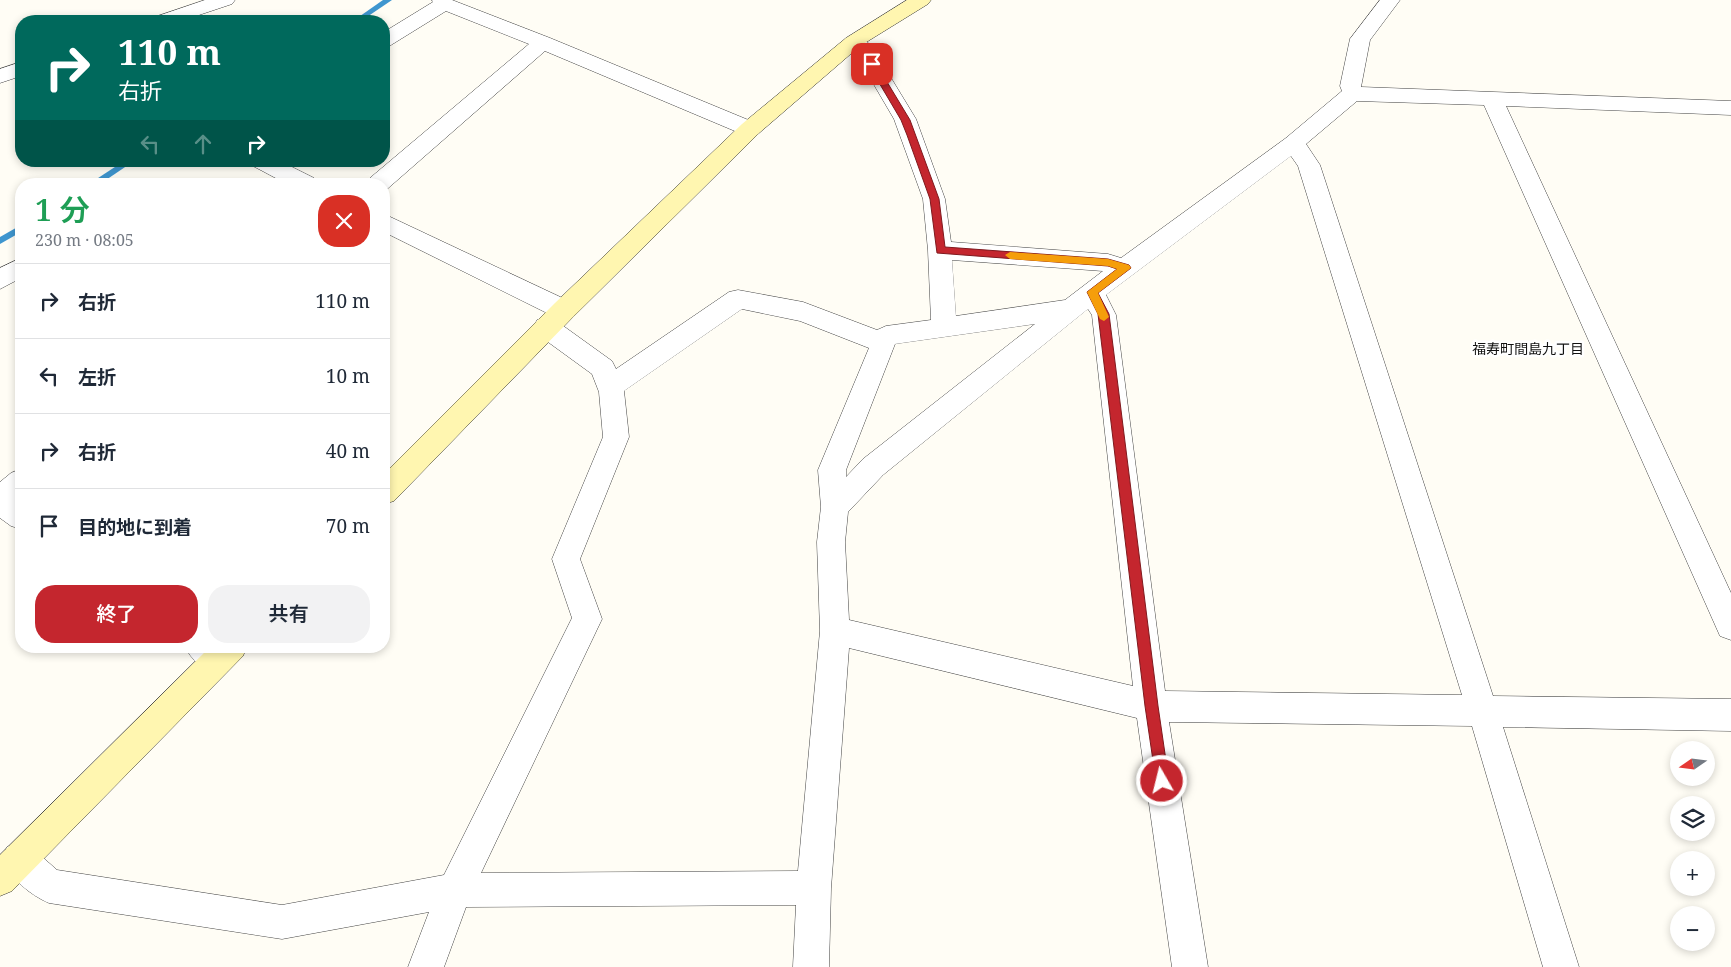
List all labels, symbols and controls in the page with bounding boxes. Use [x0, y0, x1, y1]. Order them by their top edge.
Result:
text: 110 m [118, 28, 221, 75]
icon: right [35, 35, 100, 100]
pin [851, 43, 893, 85]
icon: arrive [858, 50, 886, 78]
text: 右折 [118, 75, 162, 105]
icon: left [136, 130, 164, 158]
icon: ahead [189, 130, 217, 158]
icon: right [242, 130, 270, 158]
text: 1 分 [35, 189, 90, 230]
button: close [318, 195, 370, 247]
text: 230 m · 08:05 [35, 229, 134, 251]
icon: right [35, 287, 63, 315]
text: 110 m [315, 288, 370, 314]
text: 右折 [78, 289, 116, 315]
district label: 福寿町間島九丁目 [1472, 339, 1584, 358]
icon: left [35, 362, 63, 390]
text: 10 m [326, 363, 370, 389]
text: 左折 [78, 364, 116, 390]
icon: right [35, 437, 63, 465]
text: 40 m [326, 438, 370, 464]
text: 右折 [78, 439, 116, 465]
icon: arrive [35, 512, 63, 540]
text: 70 m [326, 513, 370, 539]
text: 目的地に到着 [78, 514, 192, 540]
button: 終了 [35, 585, 198, 643]
button: 共有 [208, 585, 370, 643]
north arrow [1670, 741, 1715, 786]
map controls [1670, 741, 1715, 951]
position arrow [1135, 754, 1187, 806]
button: layers [1670, 796, 1715, 841]
button: + [1670, 851, 1715, 896]
button: − [1670, 906, 1715, 951]

